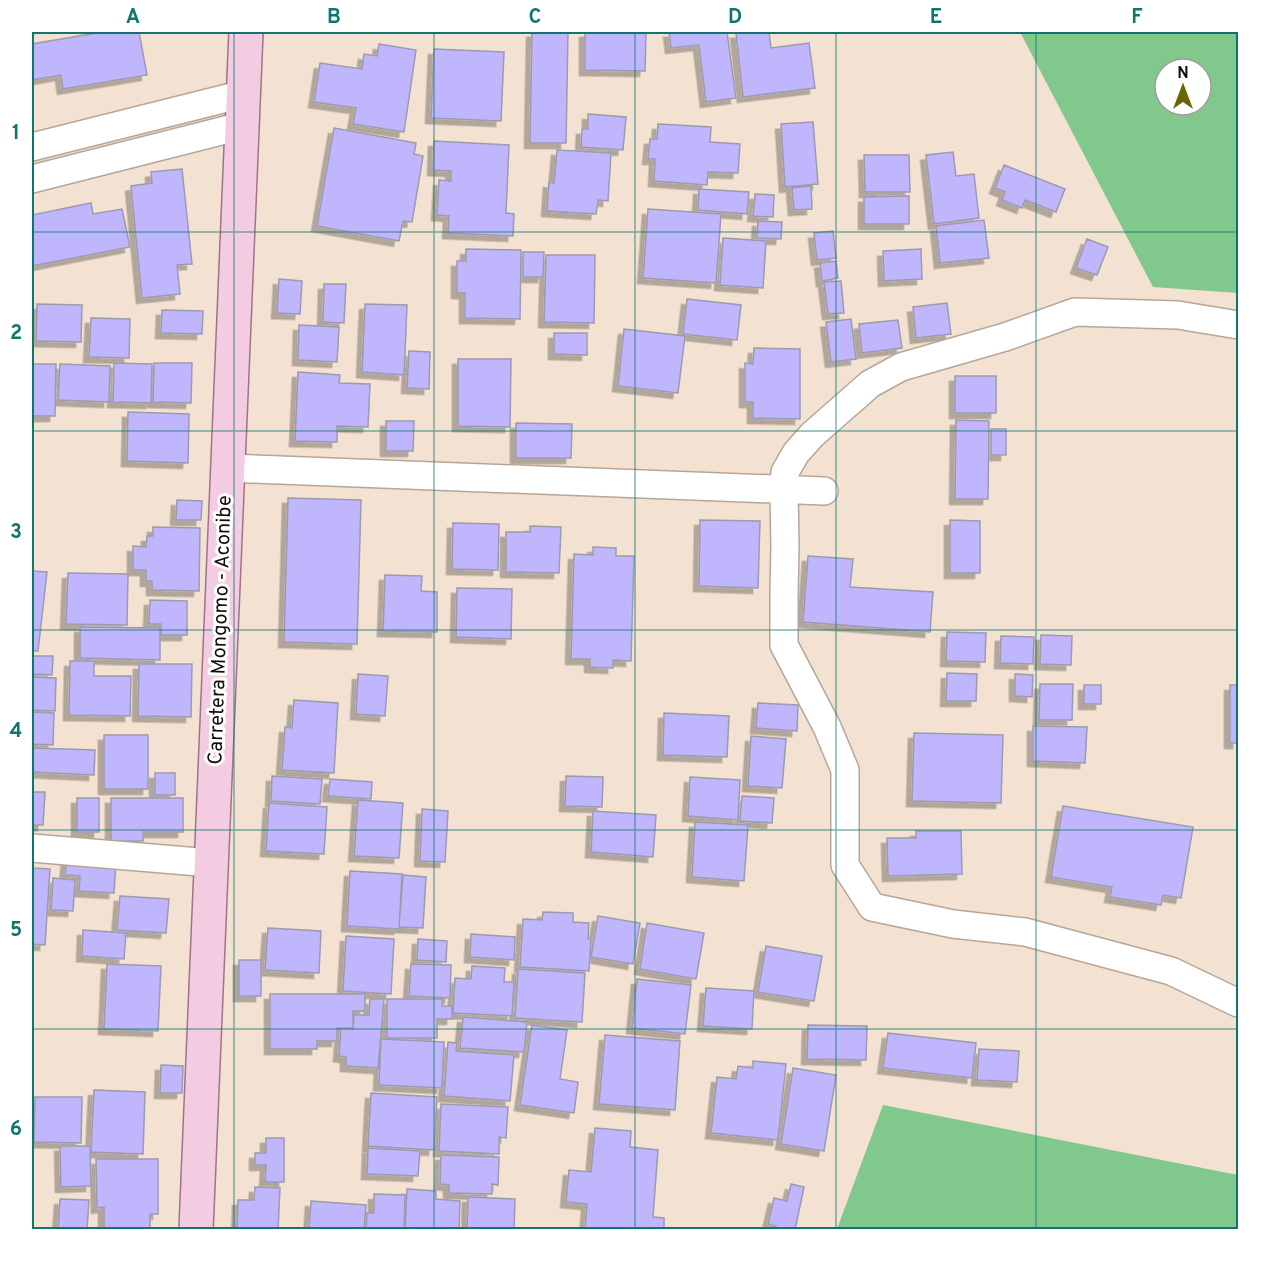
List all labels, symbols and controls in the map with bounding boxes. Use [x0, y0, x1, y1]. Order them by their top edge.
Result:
text: A [126, 5, 140, 31]
text: B [327, 5, 341, 31]
text: C [529, 5, 541, 31]
text: D [728, 5, 742, 31]
text: E [930, 5, 942, 31]
text: F [1131, 5, 1143, 31]
north arrow [1153, 57, 1213, 117]
text: N [1177, 64, 1189, 84]
text: 1 [12, 121, 20, 147]
text: 2 [10, 321, 22, 347]
street label: Carretera Mongomo - Aconibe [203, 495, 239, 765]
text: 3 [10, 520, 22, 546]
text: 4 [10, 719, 22, 745]
text: 5 [10, 918, 22, 944]
text: 6 [10, 1117, 22, 1143]

